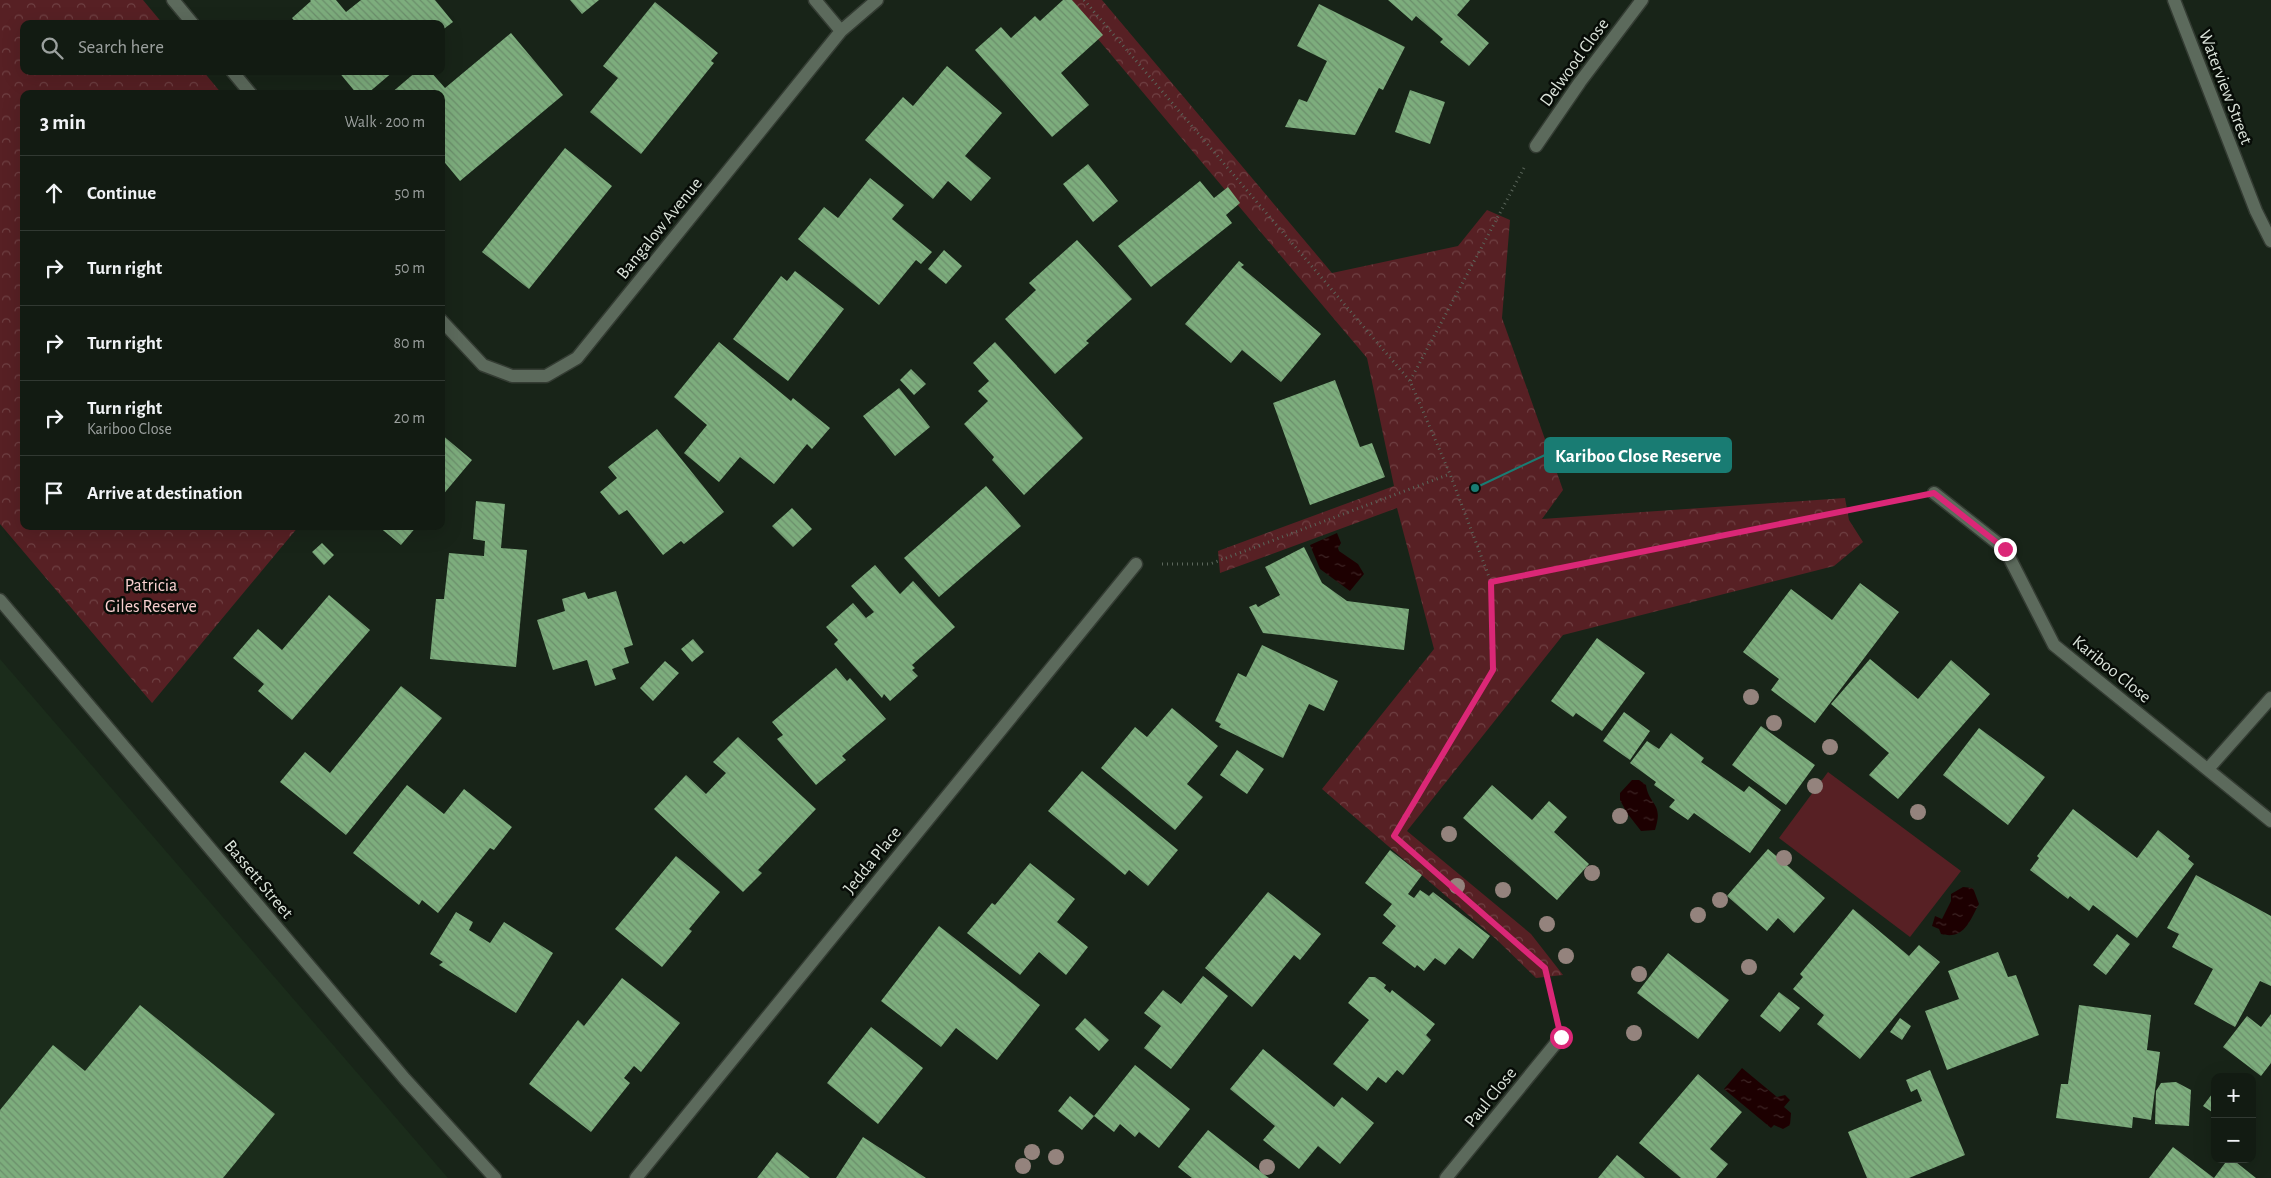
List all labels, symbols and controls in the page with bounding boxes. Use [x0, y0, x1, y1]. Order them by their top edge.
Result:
street label: Delwood Close [1537, 15, 1613, 110]
search box [20, 20, 445, 75]
street label: Waterview Street [2195, 28, 2255, 147]
icon: search [38, 34, 66, 62]
text: Search here [78, 38, 164, 57]
text: 3 min [40, 112, 86, 133]
text: Walk · 200 m [344, 114, 425, 130]
street label: Bangalow Avenue [614, 175, 706, 283]
icon: ahead [40, 179, 68, 207]
text: Continue [87, 184, 156, 203]
text: 50 m [394, 185, 425, 201]
icon: right [40, 254, 68, 282]
text: Turn right [87, 259, 162, 278]
text: 50 m [394, 260, 425, 276]
icon: right [40, 329, 68, 357]
text: Turn right [87, 334, 162, 353]
text: 80 m [394, 335, 425, 351]
text: Turn right [87, 399, 162, 418]
icon: right [40, 404, 68, 432]
text: 20 m [394, 410, 425, 426]
text: Kariboo Close [87, 421, 172, 437]
callout: Kariboo Close Reserve [1545, 438, 1731, 472]
text: Kariboo Close Reserve [1555, 447, 1721, 466]
icon: arrive [40, 479, 68, 507]
text: Arrive at destination [87, 484, 243, 503]
route end [1994, 538, 2017, 561]
park label: Patricia Giles Reserve [105, 577, 197, 616]
street label: Kariboo Close [2069, 633, 2154, 707]
street label: Jedda Place [840, 824, 905, 898]
street label: Bassett Street [220, 837, 296, 923]
route start [1550, 1026, 1573, 1049]
street label: Paul Close [1461, 1064, 1520, 1131]
map controls [2211, 1073, 2256, 1163]
button: + [2211, 1073, 2256, 1118]
button: − [2211, 1118, 2256, 1163]

